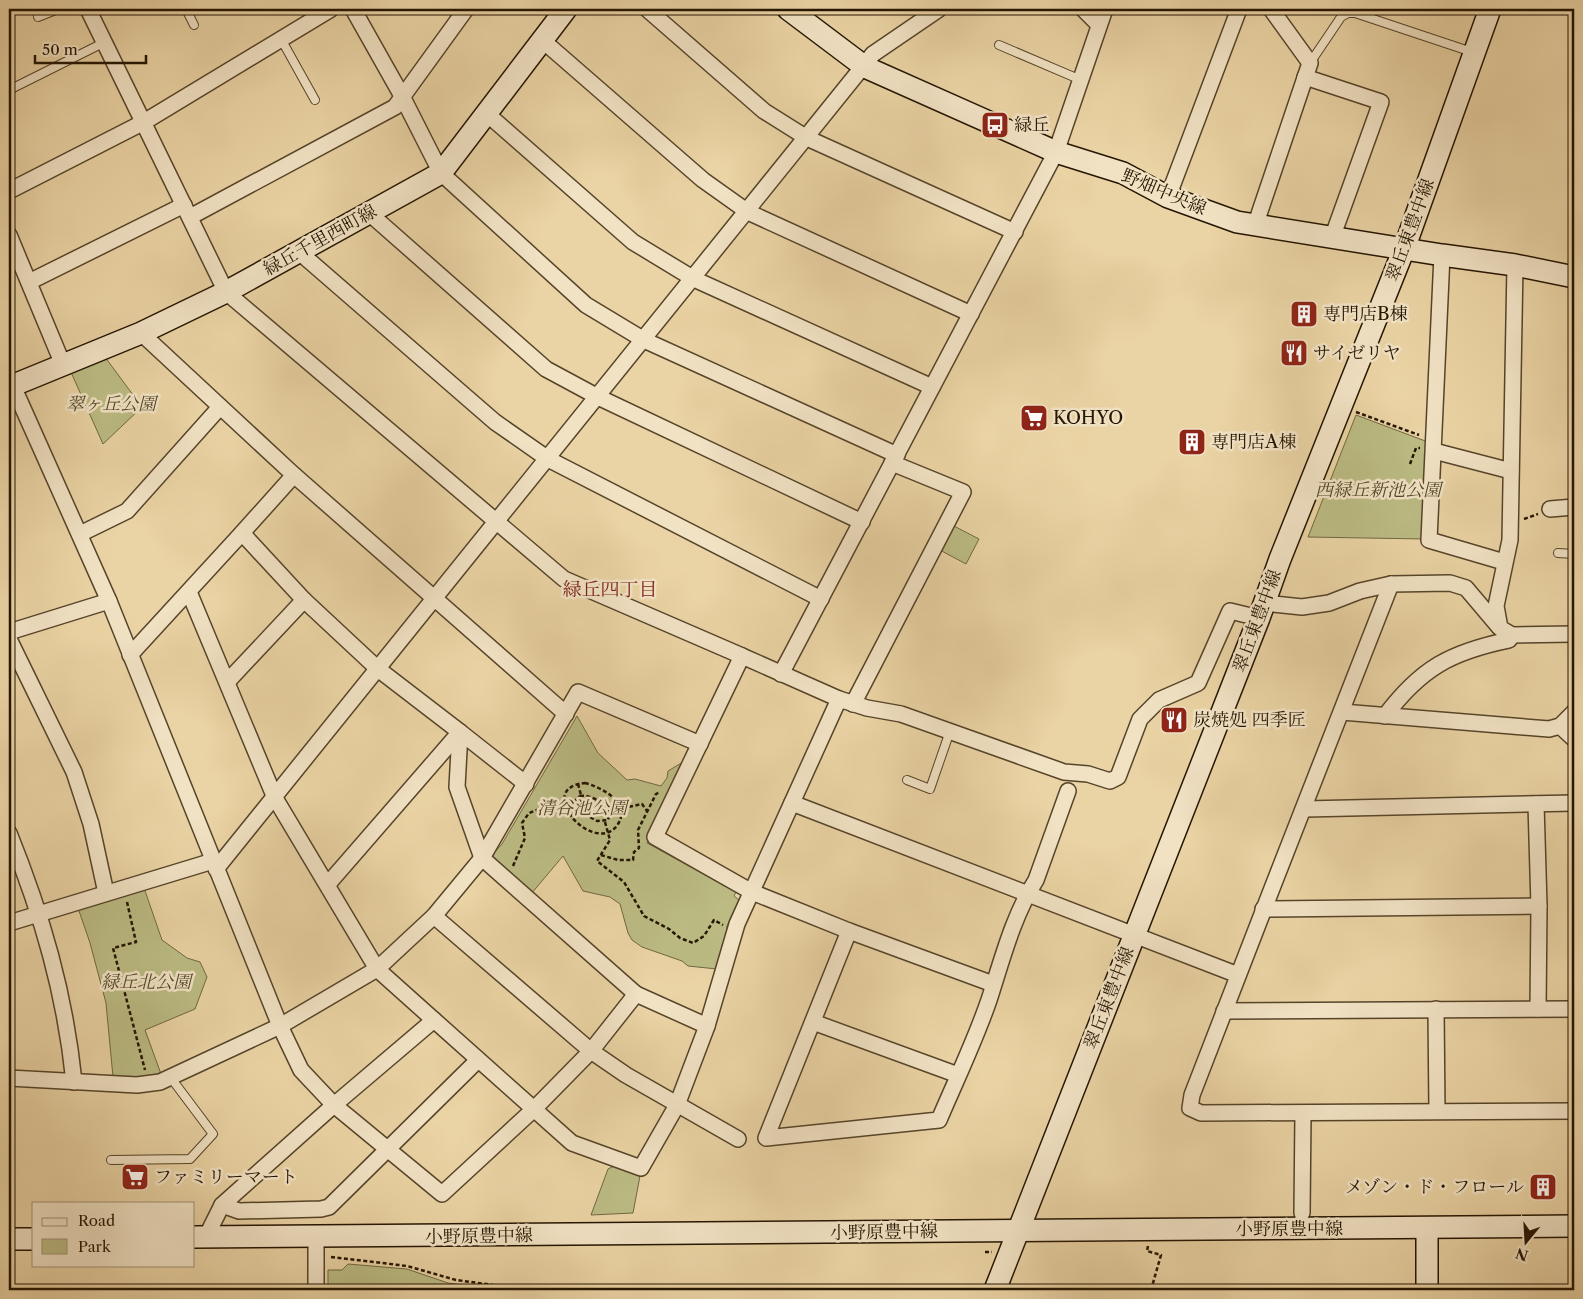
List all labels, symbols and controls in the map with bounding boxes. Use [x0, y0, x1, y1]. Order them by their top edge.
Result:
scale bar [35, 32, 146, 64]
text: 50 m [42, 40, 78, 59]
bus stop icon: 緑丘 [980, 110, 1010, 140]
place label: 緑丘 [1014, 114, 1050, 136]
street label: 野畑中央線 [1118, 164, 1210, 220]
street label: 翠丘東豊中線 [1381, 175, 1439, 285]
street label: 緑丘千里西町線 [260, 200, 380, 280]
building icon: 専門店B棟 [1289, 299, 1319, 329]
place label: 専門店B棟 [1323, 303, 1408, 325]
restaurant icon: サイゼリヤ [1279, 338, 1309, 368]
place label: サイゼリヤ [1313, 342, 1401, 364]
park label: 翠ヶ丘公園 [66, 393, 159, 415]
supermarket icon: KOHYO [1019, 403, 1049, 433]
place label: KOHYO [1053, 407, 1123, 429]
building icon: 専門店A棟 [1177, 427, 1207, 457]
place label: 専門店A棟 [1211, 431, 1296, 453]
park label: 西緑丘新池公園 [1315, 479, 1444, 501]
street label: 翠丘東豊中線 [1228, 566, 1286, 676]
district label: 緑丘四丁目 [562, 578, 658, 601]
restaurant icon: 炭焼処 四季匠 [1159, 705, 1189, 735]
place label: 炭焼処 四季匠 [1193, 709, 1306, 731]
park label: 清谷池公園 [537, 797, 630, 819]
street label: 翠丘東豊中線 [1079, 944, 1139, 1052]
park label: 緑丘北公園 [101, 971, 194, 993]
supermarket icon: ファミリーマート [120, 1162, 150, 1192]
place label: ファミリーマート [154, 1166, 298, 1188]
building icon: メゾン・ド・フロール [1528, 1172, 1558, 1202]
place label: メゾン・ド・フロール [1345, 1176, 1524, 1198]
legend [32, 1202, 195, 1266]
text: Road [78, 1211, 115, 1230]
north arrow [1500, 1216, 1550, 1266]
street label: 小野原豊中線 [1235, 1218, 1343, 1240]
street label: 小野原豊中線 [830, 1220, 938, 1244]
street label: 小野原豊中線 [425, 1224, 533, 1248]
text: Park [78, 1237, 112, 1256]
text: N [1513, 1244, 1531, 1265]

